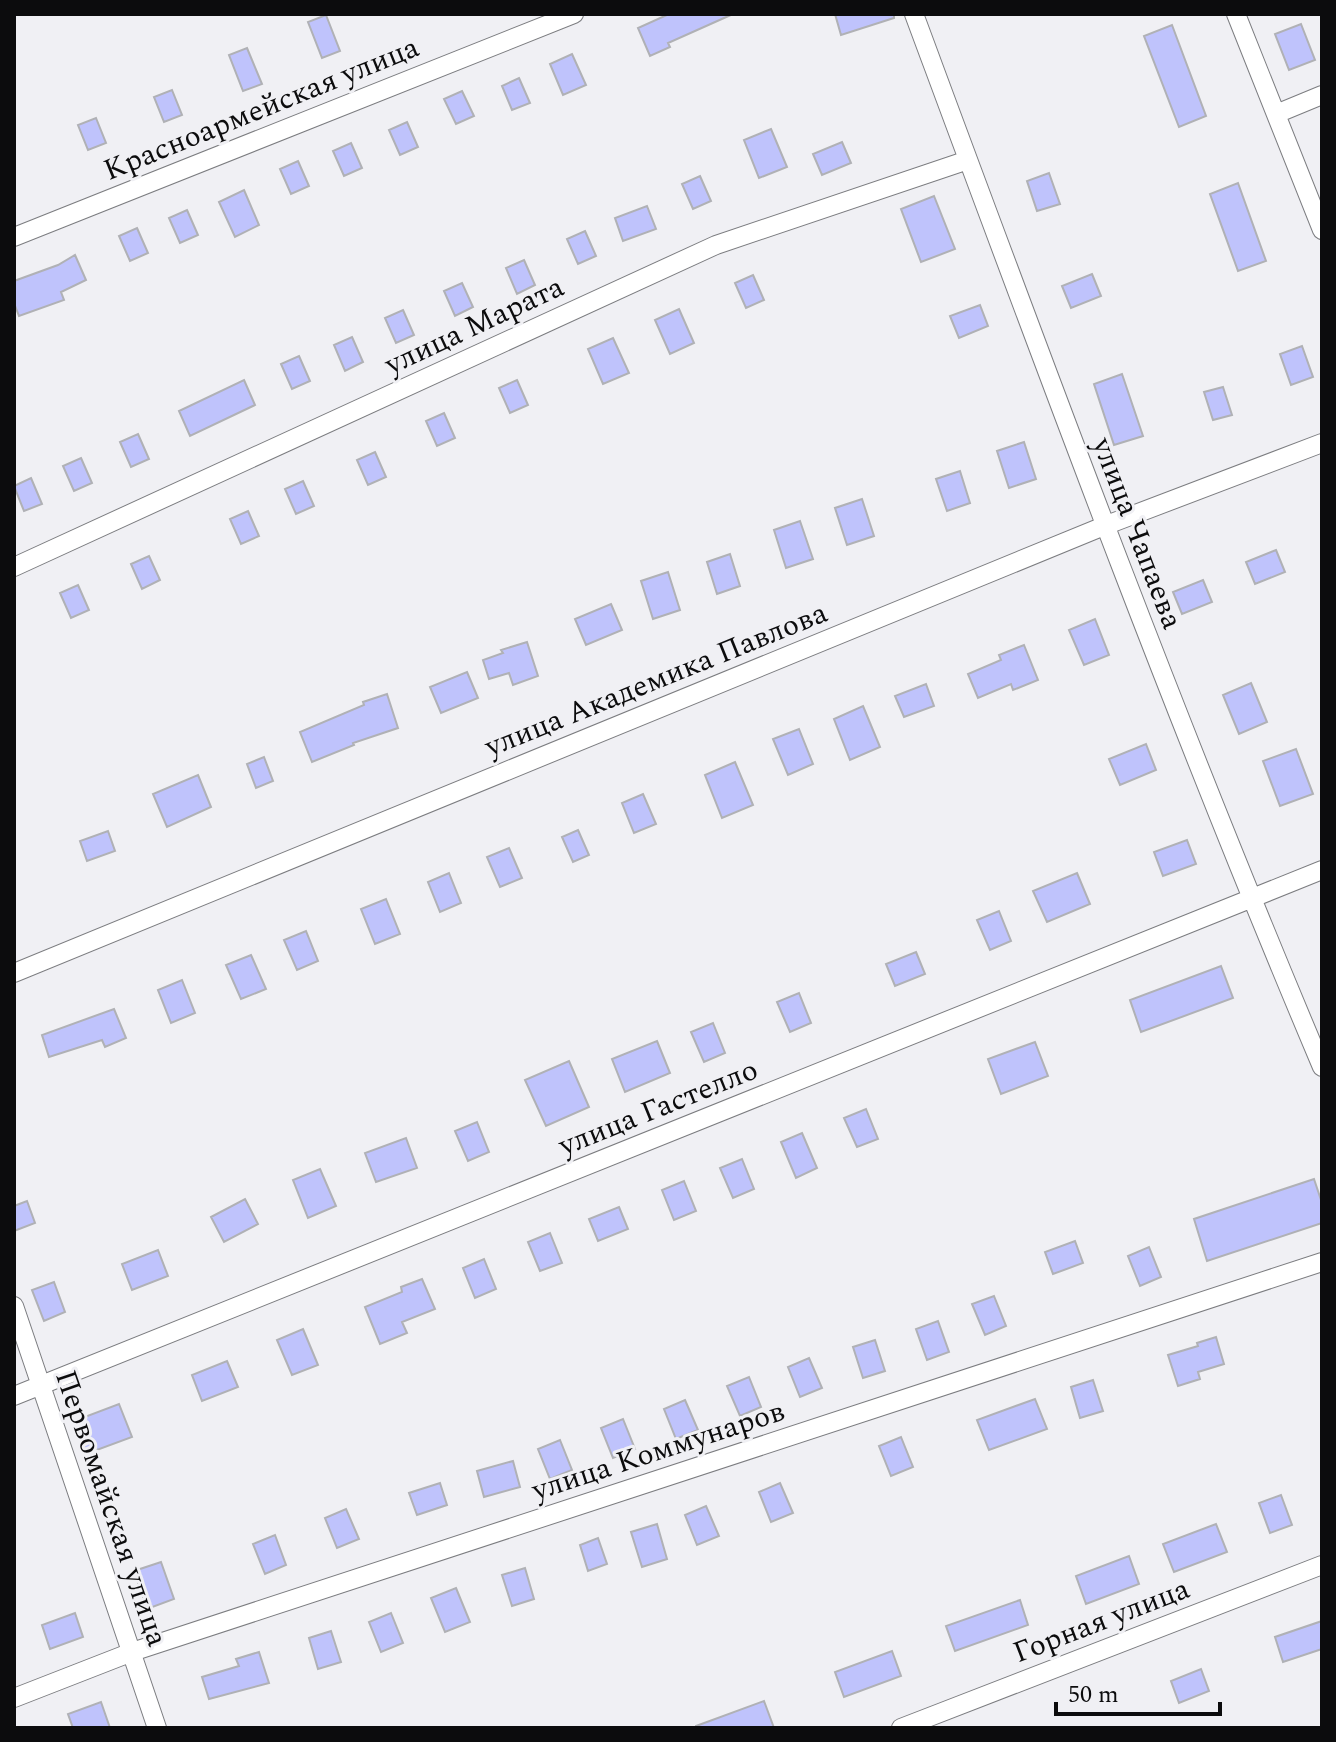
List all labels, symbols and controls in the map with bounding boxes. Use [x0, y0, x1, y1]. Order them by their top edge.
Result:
street label: Красноармейская улица [97, 24, 427, 193]
street label: улица Марата [376, 264, 572, 388]
street label: улица Чапаева [1079, 430, 1195, 636]
street label: улица Академика Павлова [477, 590, 835, 770]
street label: улица Гастелло [551, 1047, 765, 1169]
street label: Первомайская улица [42, 1364, 180, 1653]
street label: улица Коммунаров [525, 1388, 791, 1514]
street label: Горная улица [1006, 1566, 1197, 1676]
scale bar [1056, 1666, 1220, 1716]
text: 50 m [1068, 1677, 1119, 1713]

